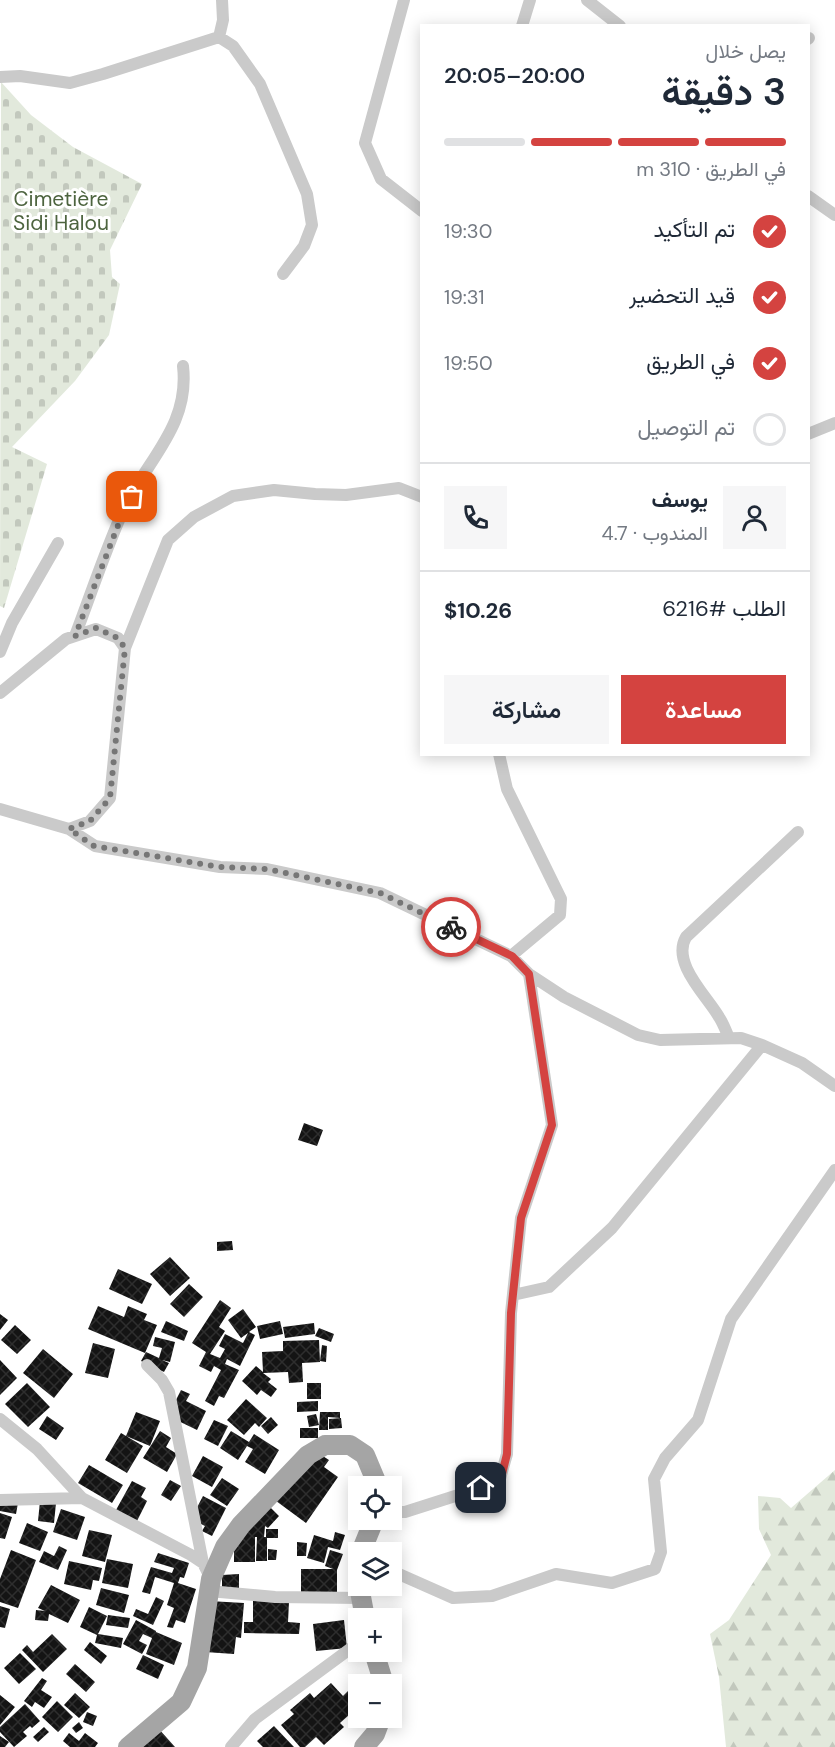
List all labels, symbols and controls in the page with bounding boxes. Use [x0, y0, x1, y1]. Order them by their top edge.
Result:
text: يصل خلال [706, 38, 786, 64]
text: 20:00–20:05 [444, 61, 585, 90]
text: 3 دقيقة [662, 66, 786, 117]
text: في الطريق · 310 m [636, 156, 786, 182]
park label: Cimetière Sidi Halou [13, 185, 109, 237]
text: تم التأكيد [653, 215, 735, 244]
icon: check [753, 215, 786, 248]
text: 19:30 [444, 218, 492, 244]
text: قيد التحضير [629, 281, 735, 310]
icon: check [753, 281, 786, 314]
text: 19:31 [444, 284, 485, 310]
text: في الطريق [646, 347, 735, 376]
icon: check [753, 347, 786, 380]
text: 19:50 [444, 350, 493, 376]
text: تم التوصيل [637, 413, 735, 442]
pin [106, 471, 157, 522]
icon: bag [115, 480, 148, 513]
text: يوسف [652, 485, 708, 514]
button: phone [444, 486, 507, 549]
button: person [723, 486, 786, 549]
text: المندوب · 4.7 [602, 520, 708, 546]
text: الطلب #6216 [662, 594, 786, 623]
text: $10.26 [444, 596, 512, 625]
button: مشاركة [444, 675, 609, 744]
button: مساعدة [621, 675, 786, 744]
courier [421, 897, 481, 957]
icon: bike [435, 911, 468, 944]
pin [455, 1462, 506, 1513]
icon: home [464, 1471, 497, 1504]
map controls [348, 1476, 402, 1728]
button: locate [348, 1476, 402, 1530]
button: layers [348, 1542, 402, 1596]
button: + [348, 1608, 402, 1662]
button: − [348, 1674, 402, 1728]

